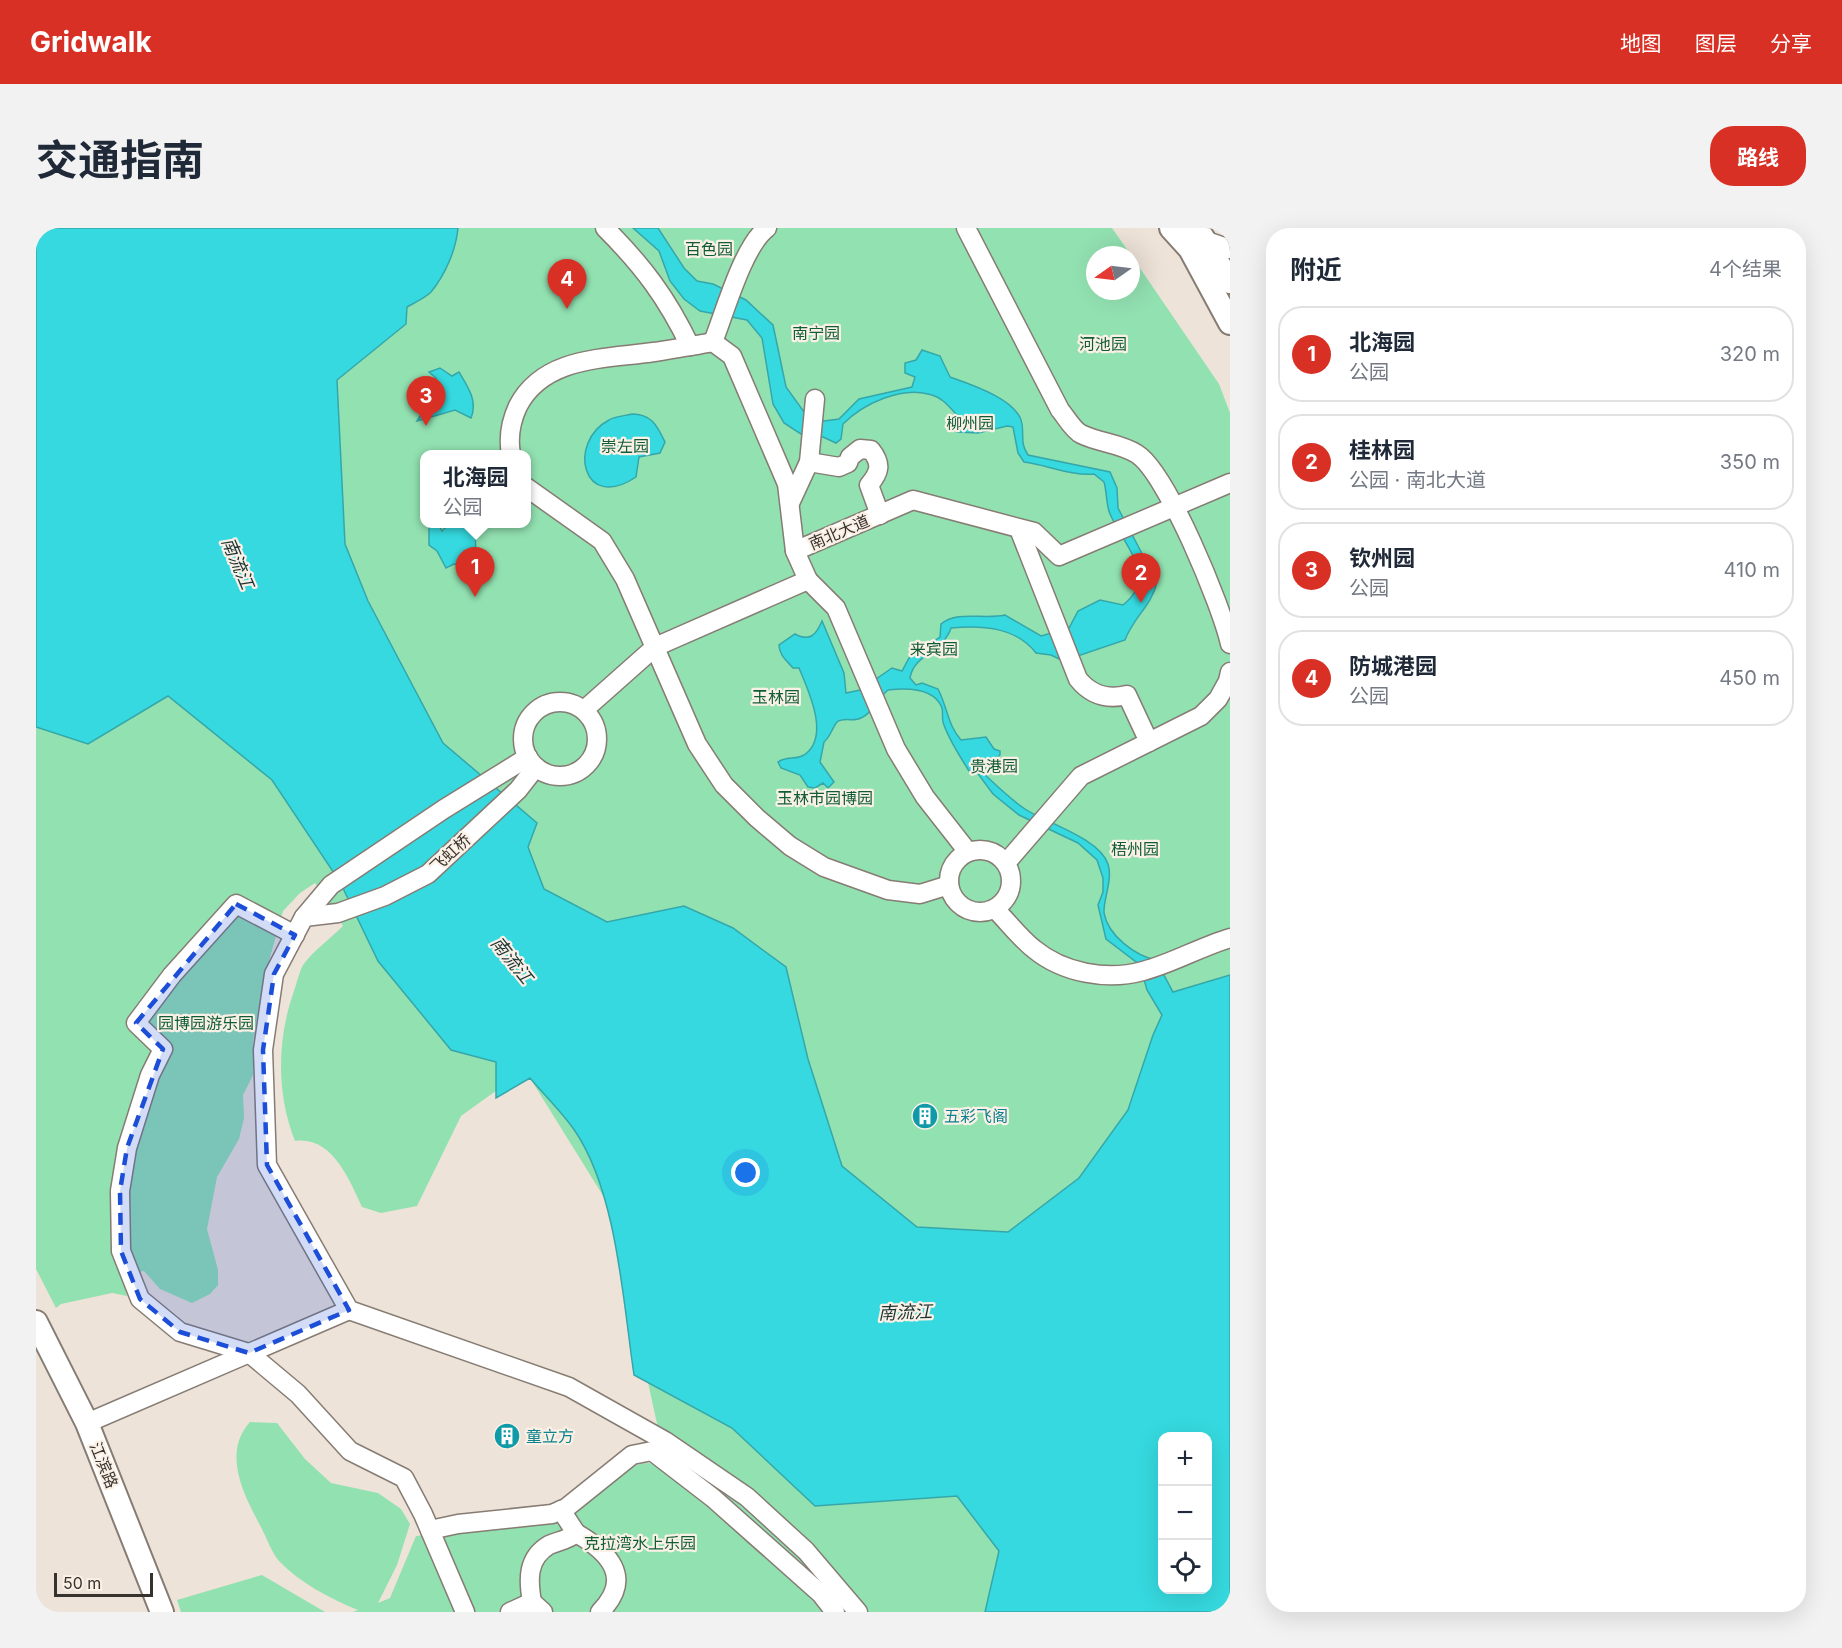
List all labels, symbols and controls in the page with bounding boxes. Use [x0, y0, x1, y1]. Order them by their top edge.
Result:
text: Gridwalk [30, 25, 152, 59]
text: 地图 [1620, 31, 1662, 56]
text: 图层 [1695, 31, 1737, 56]
text: 分享 [1770, 31, 1812, 56]
button: 路线 [1710, 126, 1806, 186]
text: 交通指南 [36, 134, 204, 185]
park label: 百色园 [685, 239, 733, 259]
north arrow [1086, 246, 1140, 300]
text: 附近 [1290, 254, 1342, 285]
text: 4个结果 [1709, 257, 1782, 281]
pin: 4 [548, 260, 586, 309]
park label: 南宁园 [792, 323, 840, 343]
text: 北海园 [1349, 329, 1415, 355]
park label: 河池园 [1079, 334, 1127, 354]
text: 1 [1307, 342, 1316, 366]
text: 320 m [1720, 342, 1780, 366]
text: 公园 [1349, 360, 1389, 384]
pin: 3 [406, 376, 446, 426]
park label: 柳州园 [946, 413, 994, 433]
park label: 崇左园 [601, 436, 649, 456]
text: 桂林园 [1349, 437, 1415, 463]
popup [420, 450, 531, 528]
text: 2 [1305, 450, 1318, 474]
text: 350 m [1720, 450, 1780, 474]
text: 北海园 [442, 464, 509, 490]
text: 公园 · 南北大道 [1349, 468, 1486, 492]
text: 公园 [442, 495, 482, 519]
street label: 南北大道 [806, 510, 872, 554]
water label: 南流江 [218, 534, 259, 594]
text: 钦州园 [1349, 545, 1415, 571]
pin: 1 [456, 548, 494, 597]
pin: 2 [1122, 554, 1160, 603]
text: 3 [1305, 558, 1318, 582]
text: 410 m [1724, 558, 1780, 582]
text: 公园 [1349, 576, 1389, 600]
park label: 来宾园 [910, 639, 958, 659]
text: 防城港园 [1349, 653, 1437, 679]
text: 4 [1305, 666, 1318, 690]
text: 450 m [1719, 666, 1780, 690]
text: 公园 [1349, 684, 1389, 708]
park label: 玉林园 [752, 687, 800, 707]
park label: 贵港园 [970, 756, 1018, 776]
park label: 玉林市园博园 [777, 788, 873, 808]
street label: 飞虹桥 [426, 829, 474, 877]
park label: 梧州园 [1111, 839, 1159, 859]
water label: 南流江 [487, 932, 538, 989]
park label: 园博园游乐园 [158, 1013, 254, 1033]
building icon: 五彩飞阁 [910, 1101, 940, 1131]
place label: 五彩飞阁 [944, 1106, 1008, 1126]
your location [731, 1158, 760, 1187]
water label: 南流江 [878, 1300, 934, 1323]
building icon: 童立方 [492, 1421, 522, 1451]
place label: 童立方 [526, 1426, 574, 1446]
map controls [1158, 1432, 1212, 1594]
button: + [1158, 1432, 1212, 1486]
street label: 江滨路 [86, 1439, 122, 1491]
button: − [1158, 1486, 1212, 1540]
park label: 克拉湾水上乐园 [584, 1533, 696, 1553]
button: locate [1158, 1540, 1212, 1594]
scale bar [54, 1570, 153, 1598]
text: 50 m [63, 1573, 101, 1593]

